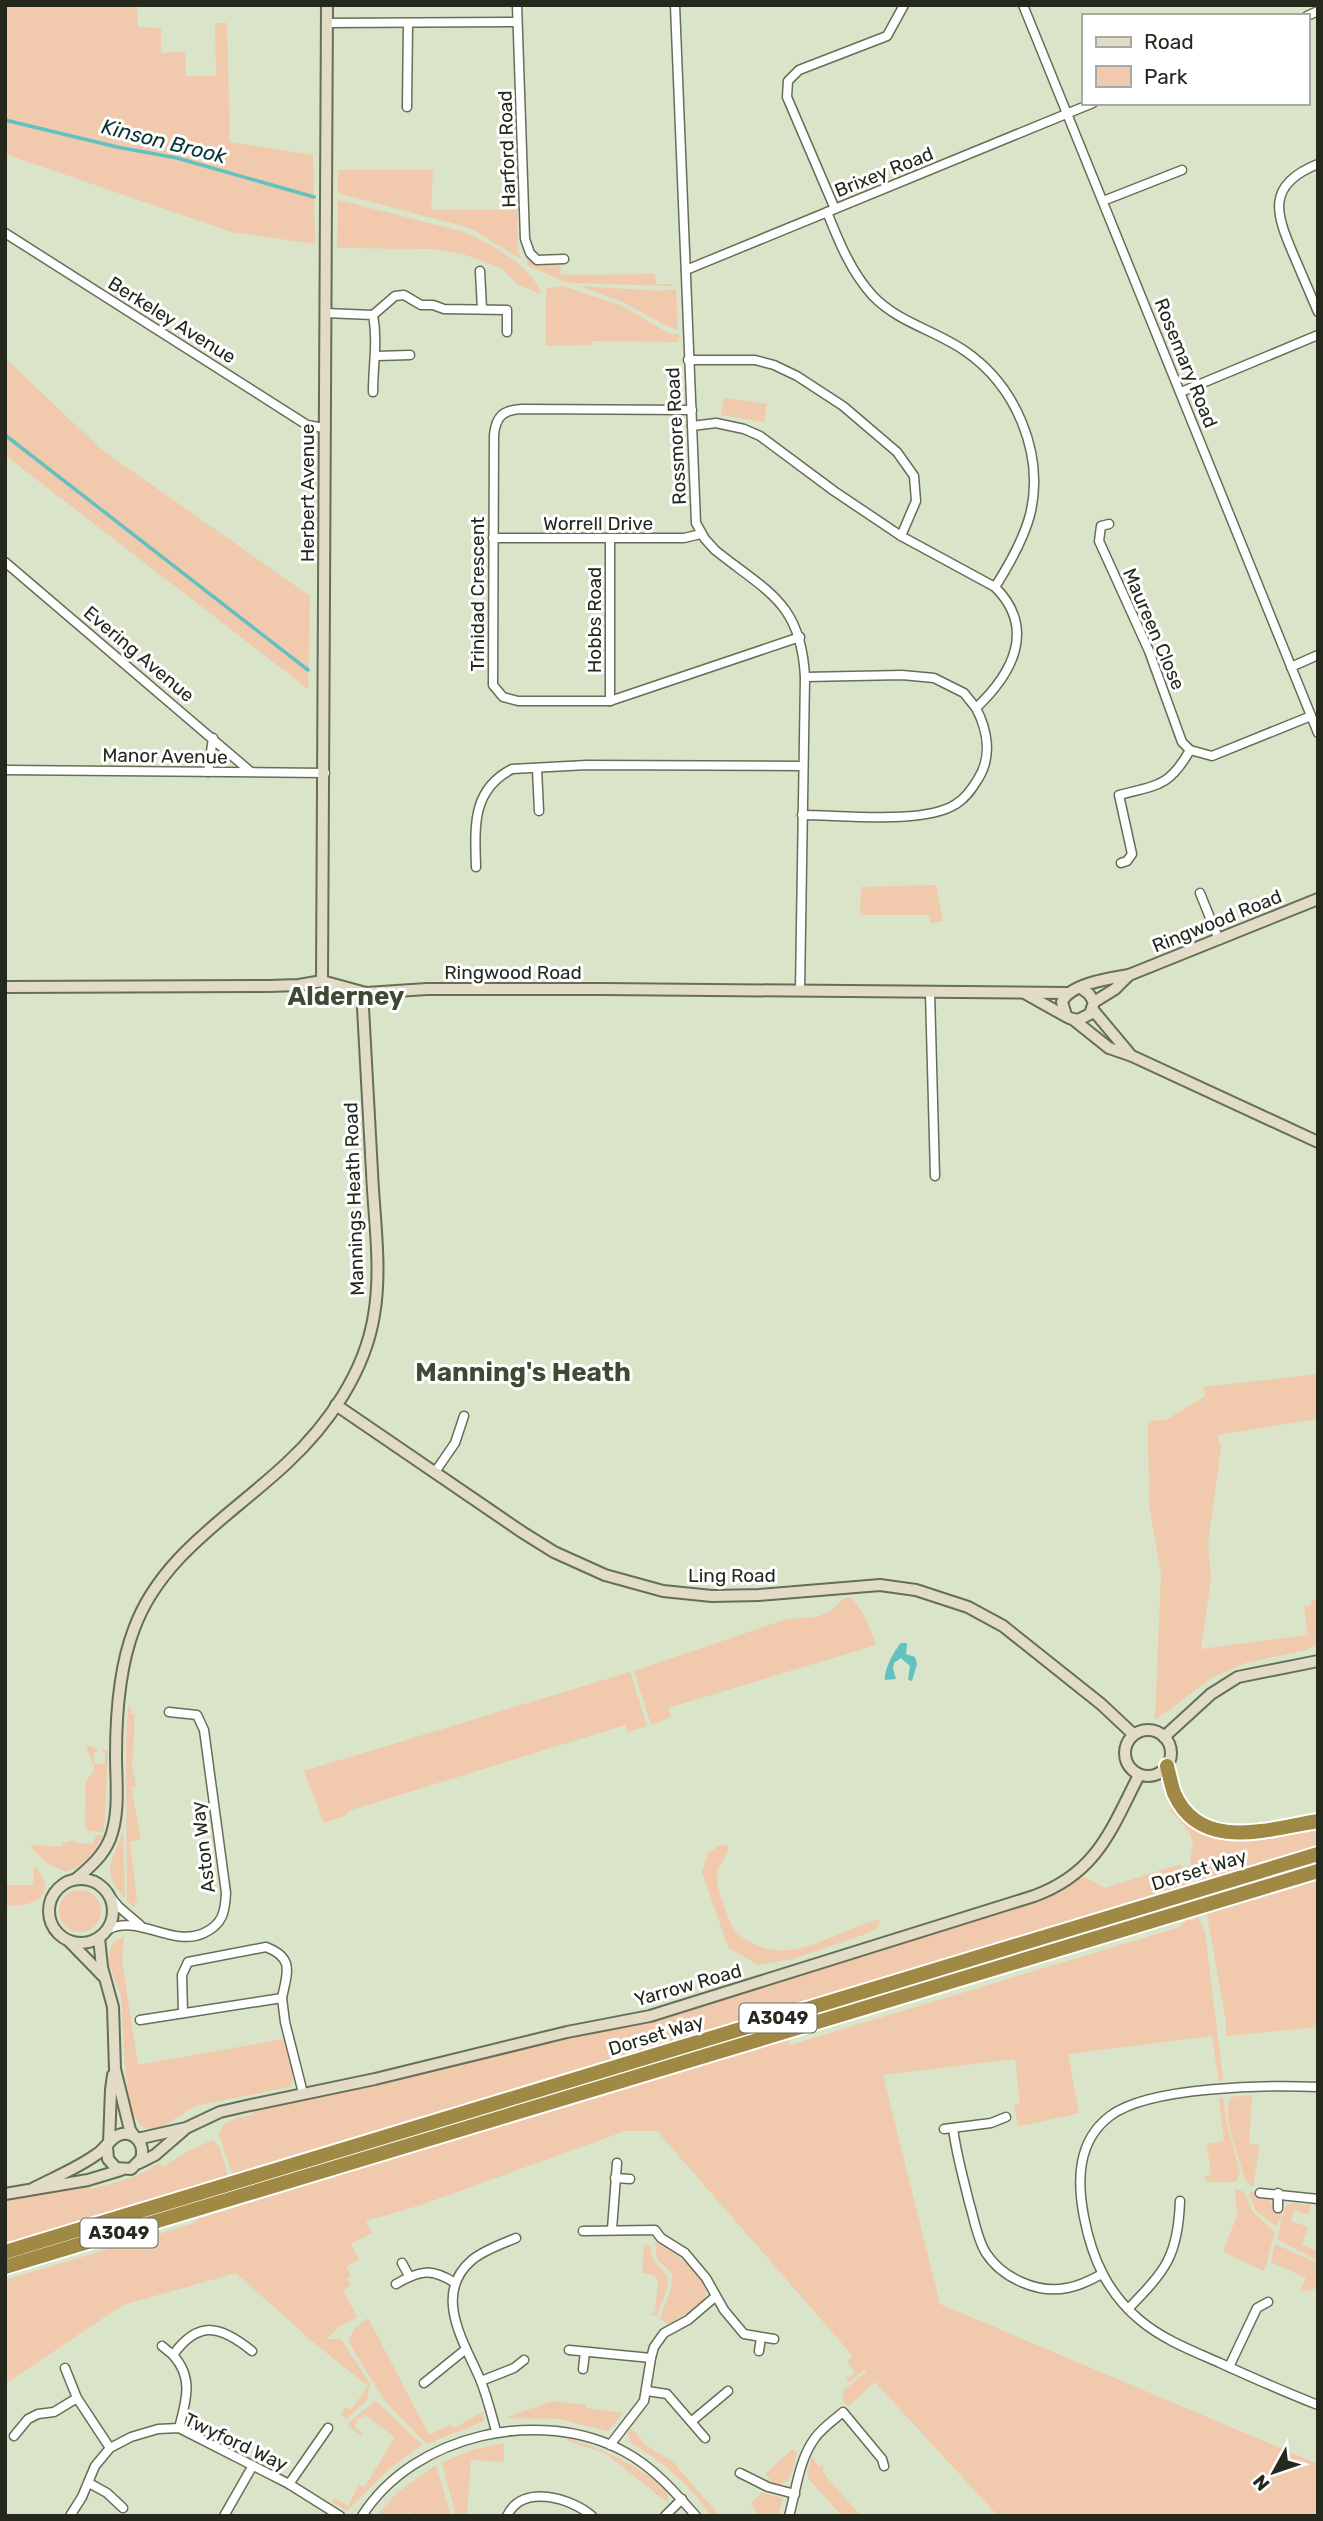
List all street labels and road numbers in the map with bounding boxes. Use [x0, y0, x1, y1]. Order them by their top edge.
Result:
street label: Harford Road [493, 90, 521, 208]
street label: Brixey Road [831, 142, 937, 202]
street label: Berkeley Avenue [104, 272, 240, 368]
street label: Rosemary Road [1150, 295, 1222, 431]
street label: Rossmore Road [661, 367, 691, 505]
street label: Herbert Avenue [296, 424, 319, 562]
street label: Worrell Drive [543, 512, 653, 535]
street label: Trinidad Crescent [466, 516, 489, 672]
street label: Maureen Close [1118, 565, 1190, 693]
street label: Hobbs Road [583, 567, 606, 673]
street label: Evering Avenue [79, 601, 199, 707]
street label: Manor Avenue [102, 743, 228, 769]
street label: Ringwood Road [1149, 885, 1285, 957]
street label: Ringwood Road [444, 961, 582, 984]
street label: Mannings Heath Road [339, 1102, 369, 1296]
street label: Ling Road [688, 1564, 776, 1587]
street label: Aston Way [186, 1800, 220, 1894]
street label: Dorset Way [1148, 1845, 1250, 1895]
street label: Yarrow Road [632, 1959, 744, 2011]
road number: A3049 [740, 2004, 816, 2032]
street label: Dorset Way [605, 2010, 707, 2060]
road number: A3049 [80, 2218, 158, 2248]
street label: Twyford Way [181, 2408, 291, 2476]

